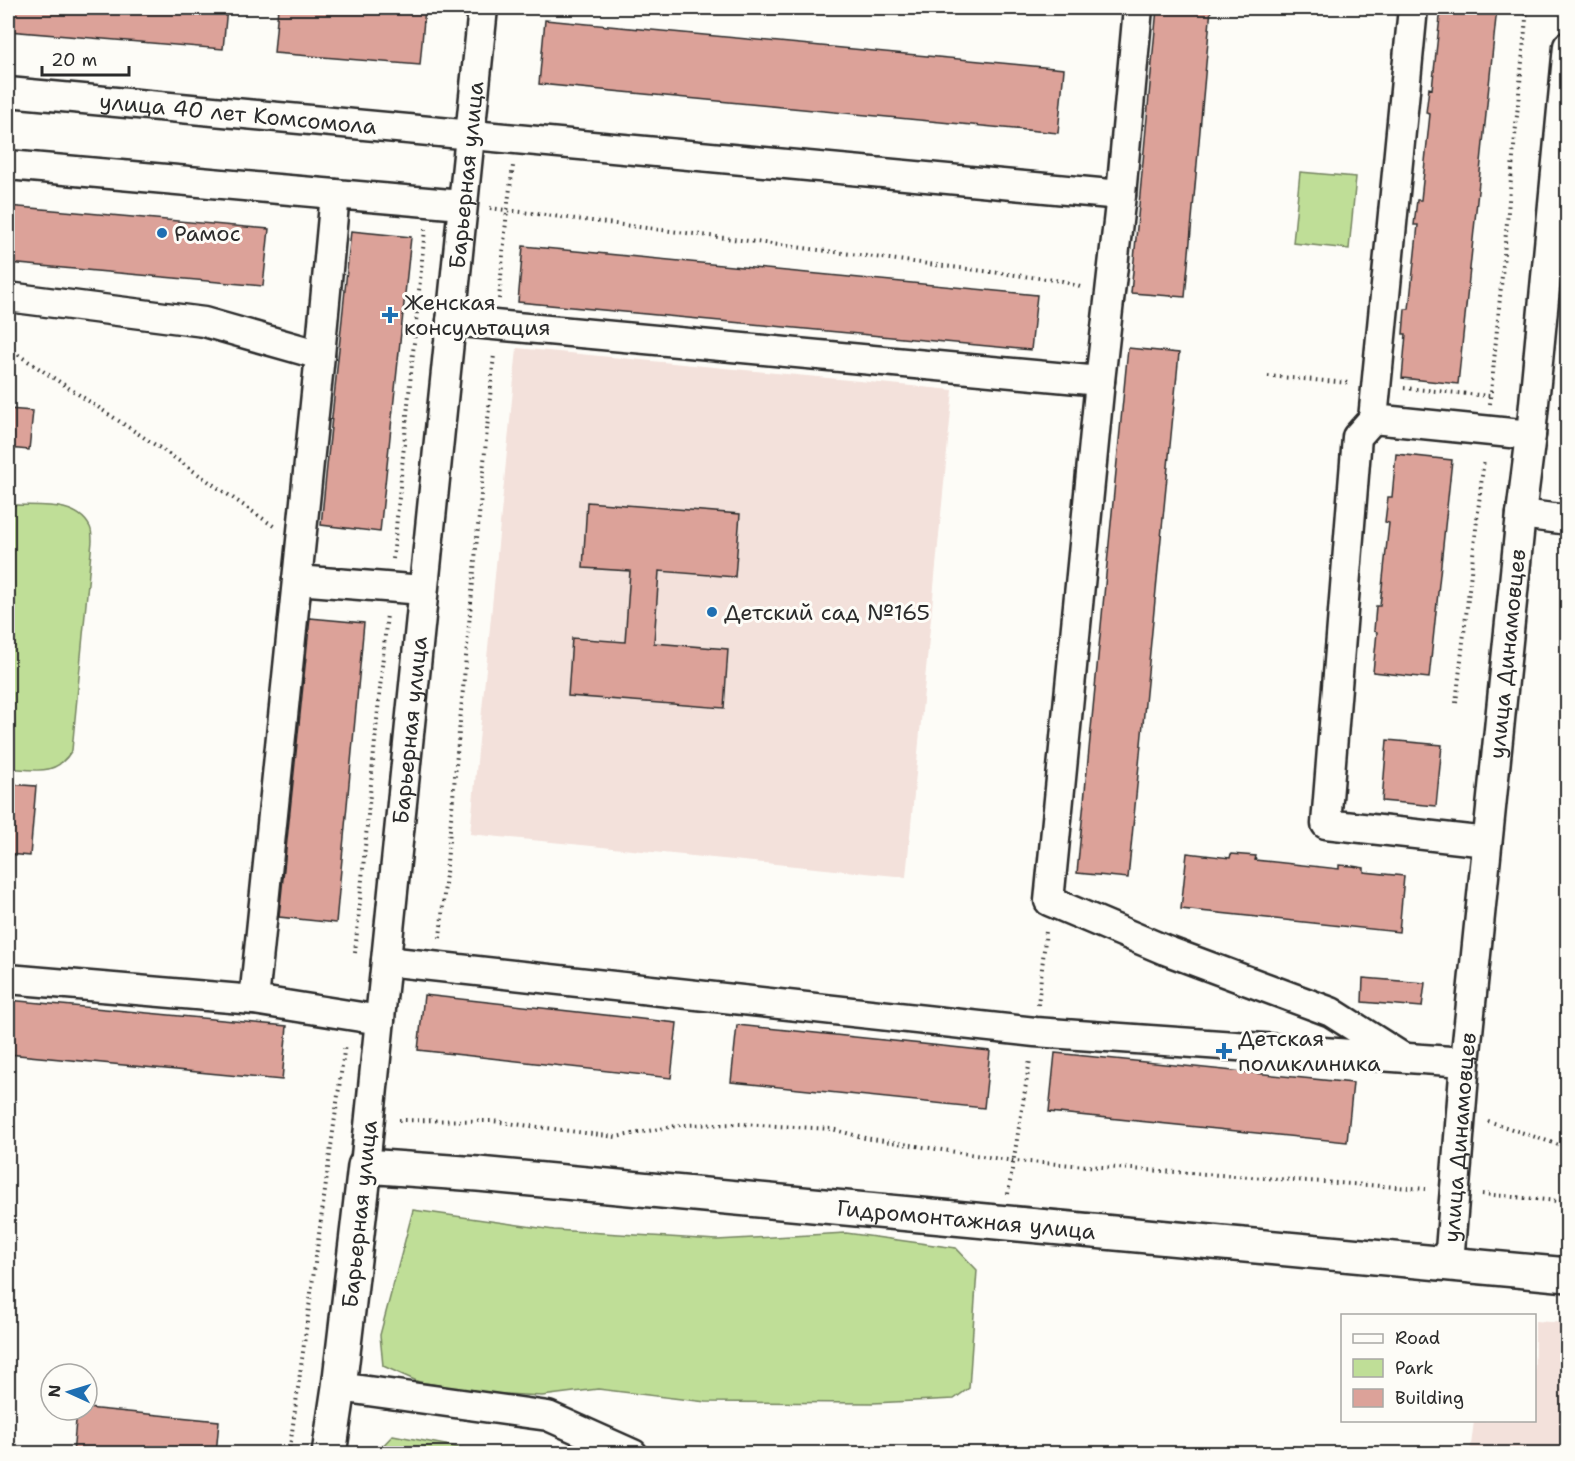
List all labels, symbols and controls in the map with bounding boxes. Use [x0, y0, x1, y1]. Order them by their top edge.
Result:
scale bar [42, 39, 129, 77]
text: 20 m [51, 48, 97, 72]
street label: Барьерная улица [442, 80, 490, 271]
street label: улица 40 лет Комсомола [98, 87, 378, 141]
place label: Рамос [174, 219, 241, 248]
marker: Рамос [155, 226, 169, 240]
place label: Женская консультация [404, 288, 551, 342]
marker: Женская консультация [381, 306, 399, 324]
street label: улица Динамовцев [1482, 547, 1532, 760]
place label: Детский сад №165 [724, 598, 930, 627]
marker: Детский сад №165 [705, 605, 719, 619]
street label: Барьерная улица [386, 635, 434, 826]
place label: Детская поликлиника [1238, 1024, 1381, 1078]
street label: улица Динамовцев [1437, 1031, 1483, 1244]
marker: Детская поликлиника [1215, 1042, 1233, 1060]
street label: Барьерная улица [335, 1118, 384, 1309]
street label: Гидромонтажная улица [836, 1193, 1097, 1246]
legend [1341, 1314, 1536, 1422]
text: Road [1395, 1326, 1440, 1350]
text: Park [1395, 1356, 1434, 1380]
north arrow [39, 1362, 99, 1422]
text: N [44, 1384, 65, 1398]
text: Building [1395, 1386, 1464, 1410]

